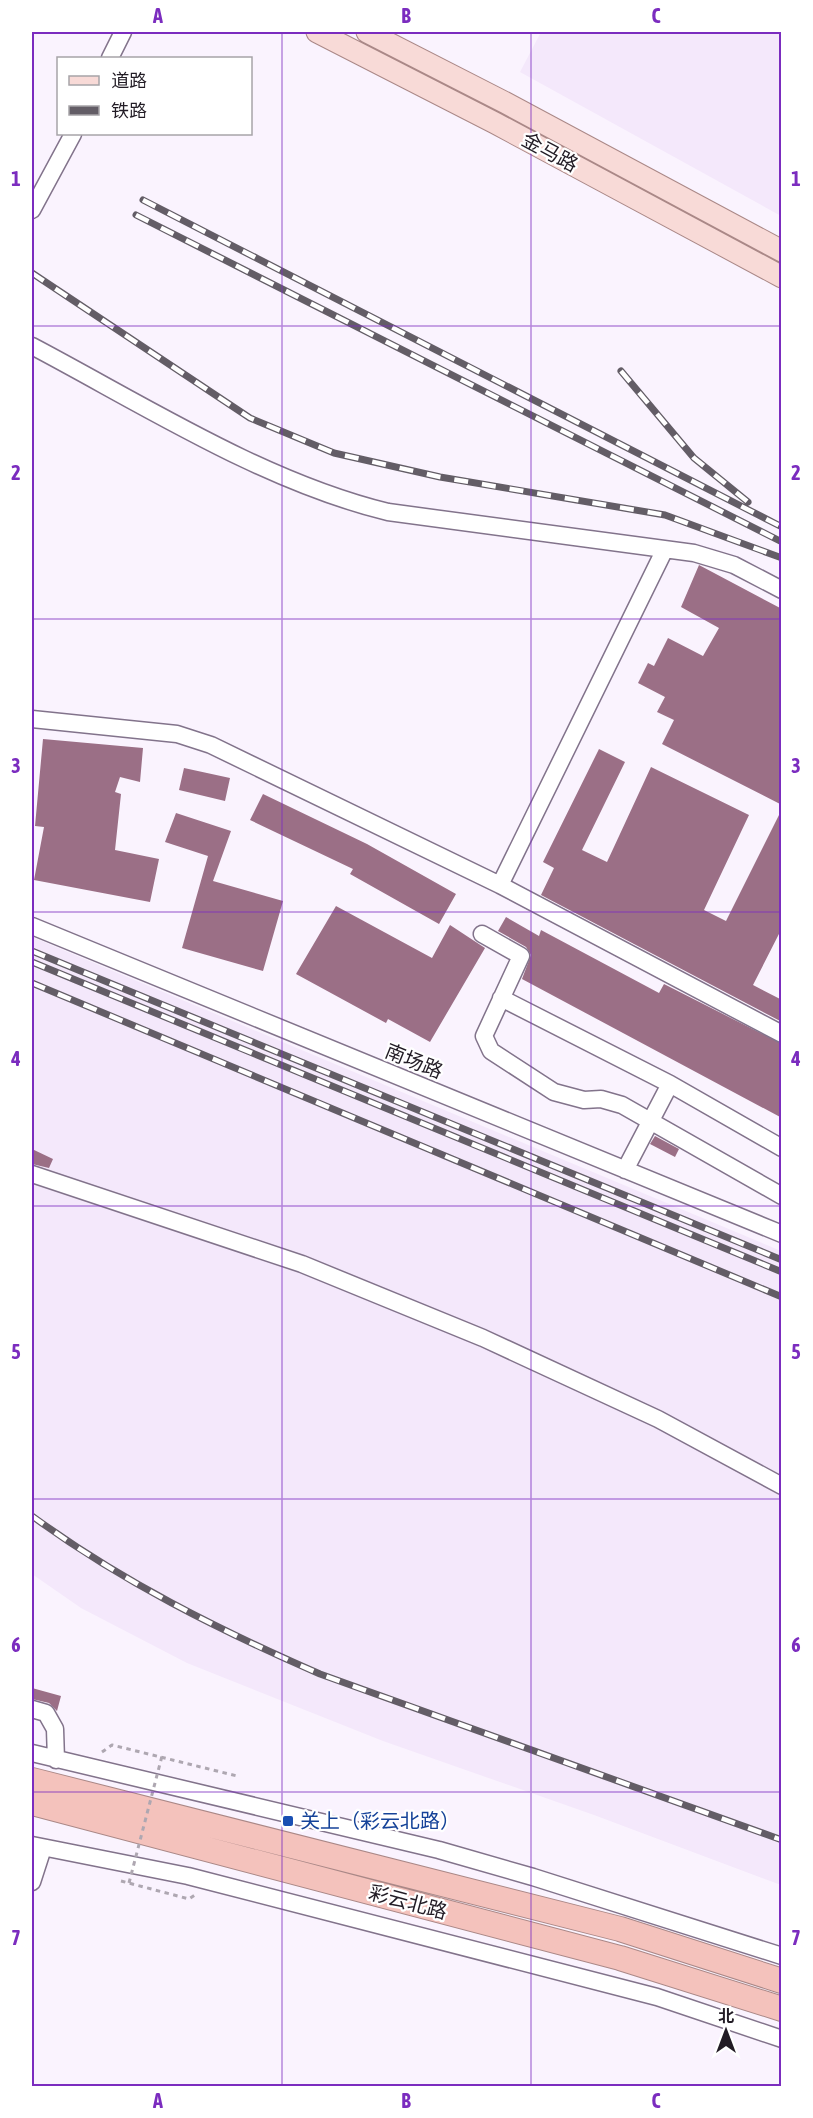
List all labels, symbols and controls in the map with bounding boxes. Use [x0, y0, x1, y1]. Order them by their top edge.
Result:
text: A [152, 4, 163, 27]
text: B [401, 4, 411, 27]
text: C [652, 4, 661, 27]
legend [57, 57, 252, 135]
text: 道路 [111, 70, 147, 91]
text: 铁路 [111, 100, 147, 121]
street label: 金马路 [518, 127, 582, 176]
text: 1 [11, 167, 21, 190]
text: 1 [791, 167, 801, 190]
text: 2 [11, 461, 21, 484]
text: 2 [791, 461, 801, 484]
text: 3 [11, 754, 21, 777]
text: 3 [791, 754, 801, 777]
street label: 南场路 [382, 1039, 446, 1082]
text: 4 [10, 1047, 21, 1070]
text: 4 [790, 1047, 801, 1070]
text: 5 [11, 1340, 21, 1363]
text: 5 [791, 1340, 801, 1363]
text: 6 [11, 1633, 21, 1656]
text: 6 [791, 1633, 801, 1656]
place label: 关上（彩云北路） [300, 1809, 460, 1832]
marker: 关上（彩云北路） [281, 1814, 295, 1828]
street label: 彩云北路 [367, 1880, 450, 1923]
text: 7 [11, 1926, 21, 1949]
text: 7 [791, 1926, 801, 1949]
north arrow [696, 2001, 756, 2061]
text: 北 [718, 2007, 734, 2025]
text: A [152, 2089, 163, 2112]
text: B [401, 2089, 411, 2112]
text: C [652, 2089, 661, 2112]

